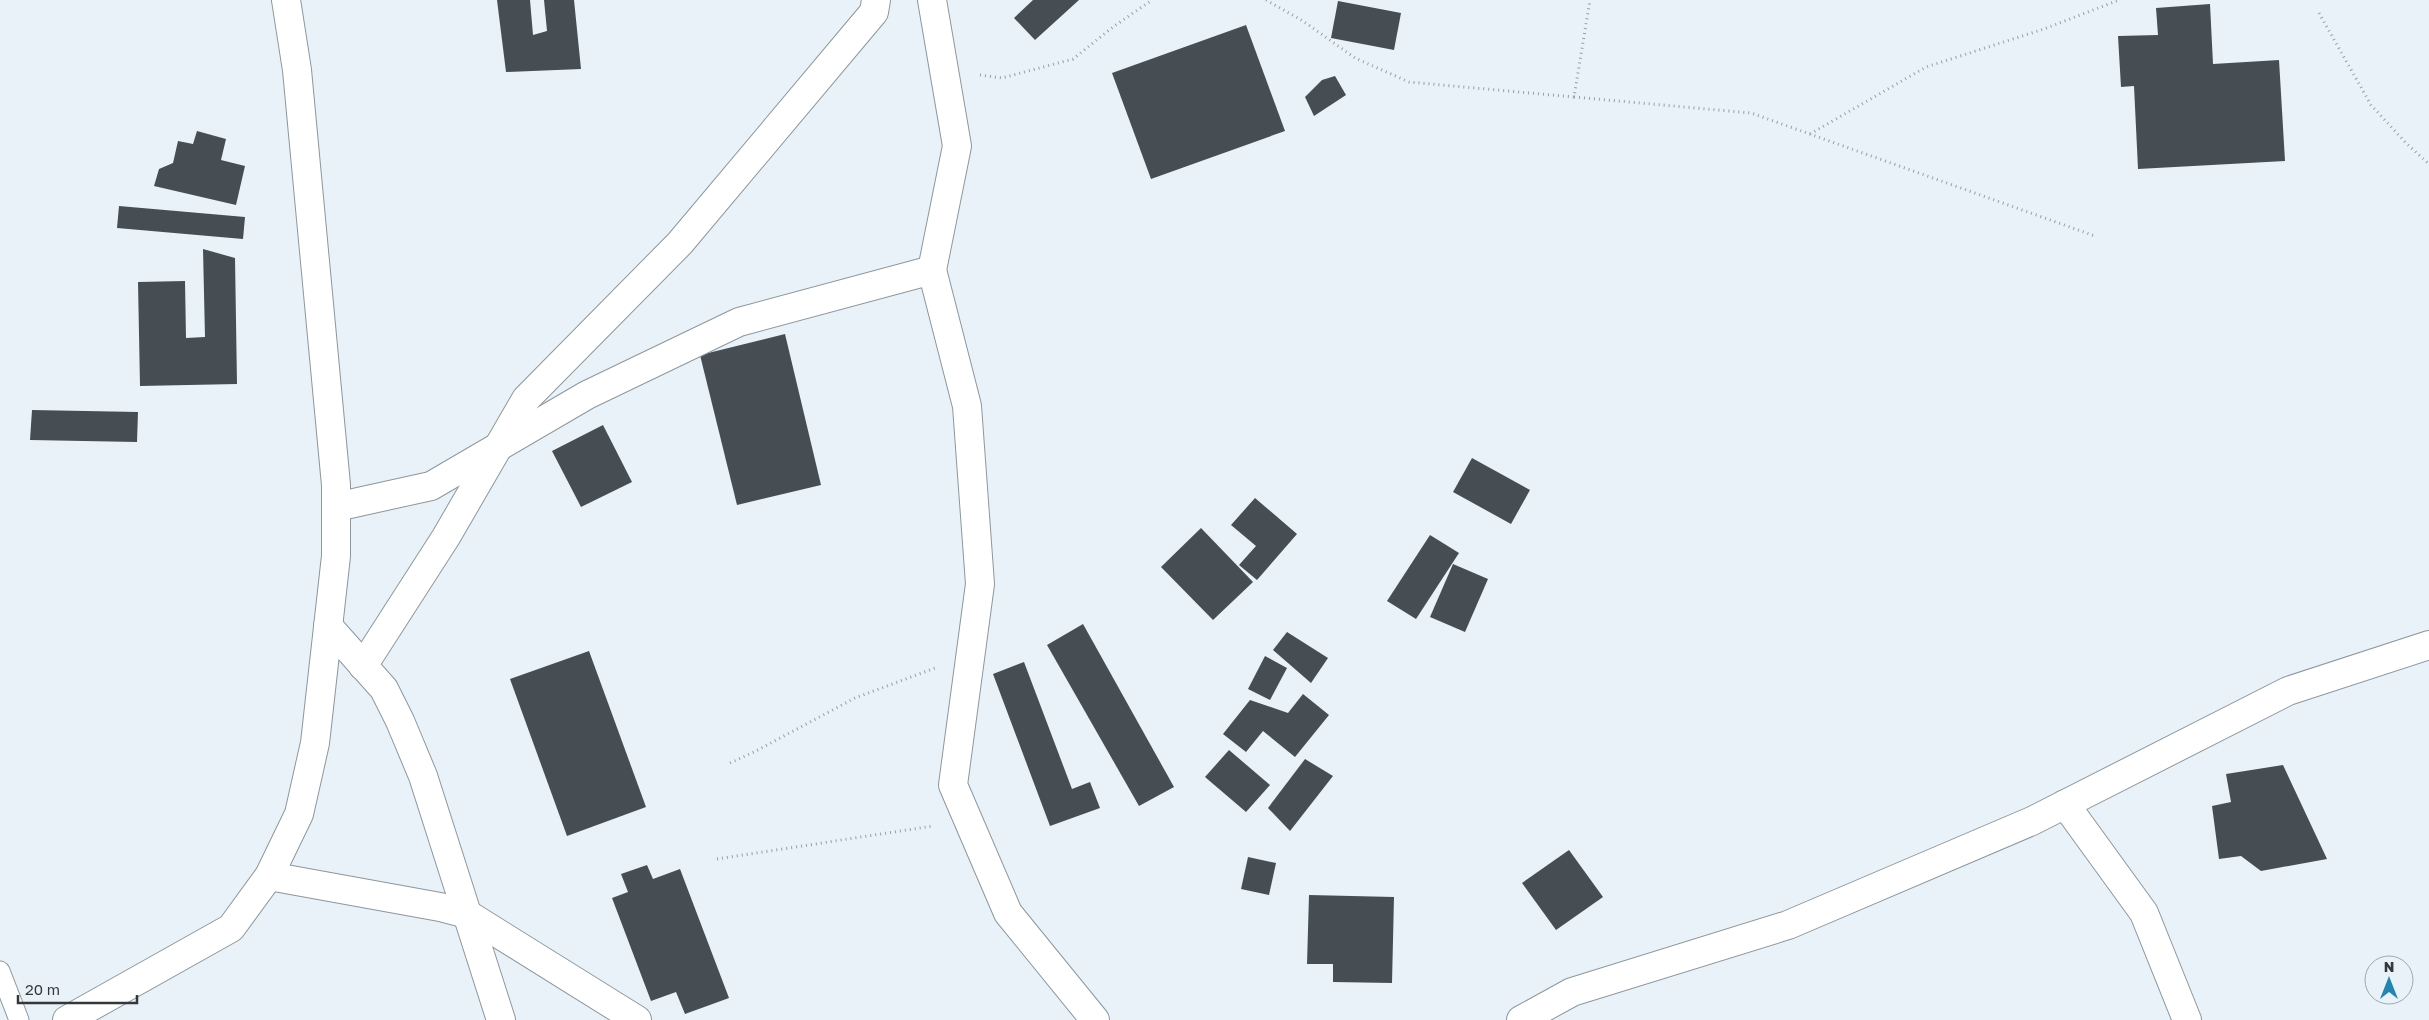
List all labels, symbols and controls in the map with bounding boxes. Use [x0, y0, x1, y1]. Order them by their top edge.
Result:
north arrow [2364, 955, 2414, 1005]
text: N [2384, 958, 2394, 975]
scale bar [18, 972, 136, 1004]
text: 20 m [25, 980, 60, 998]

